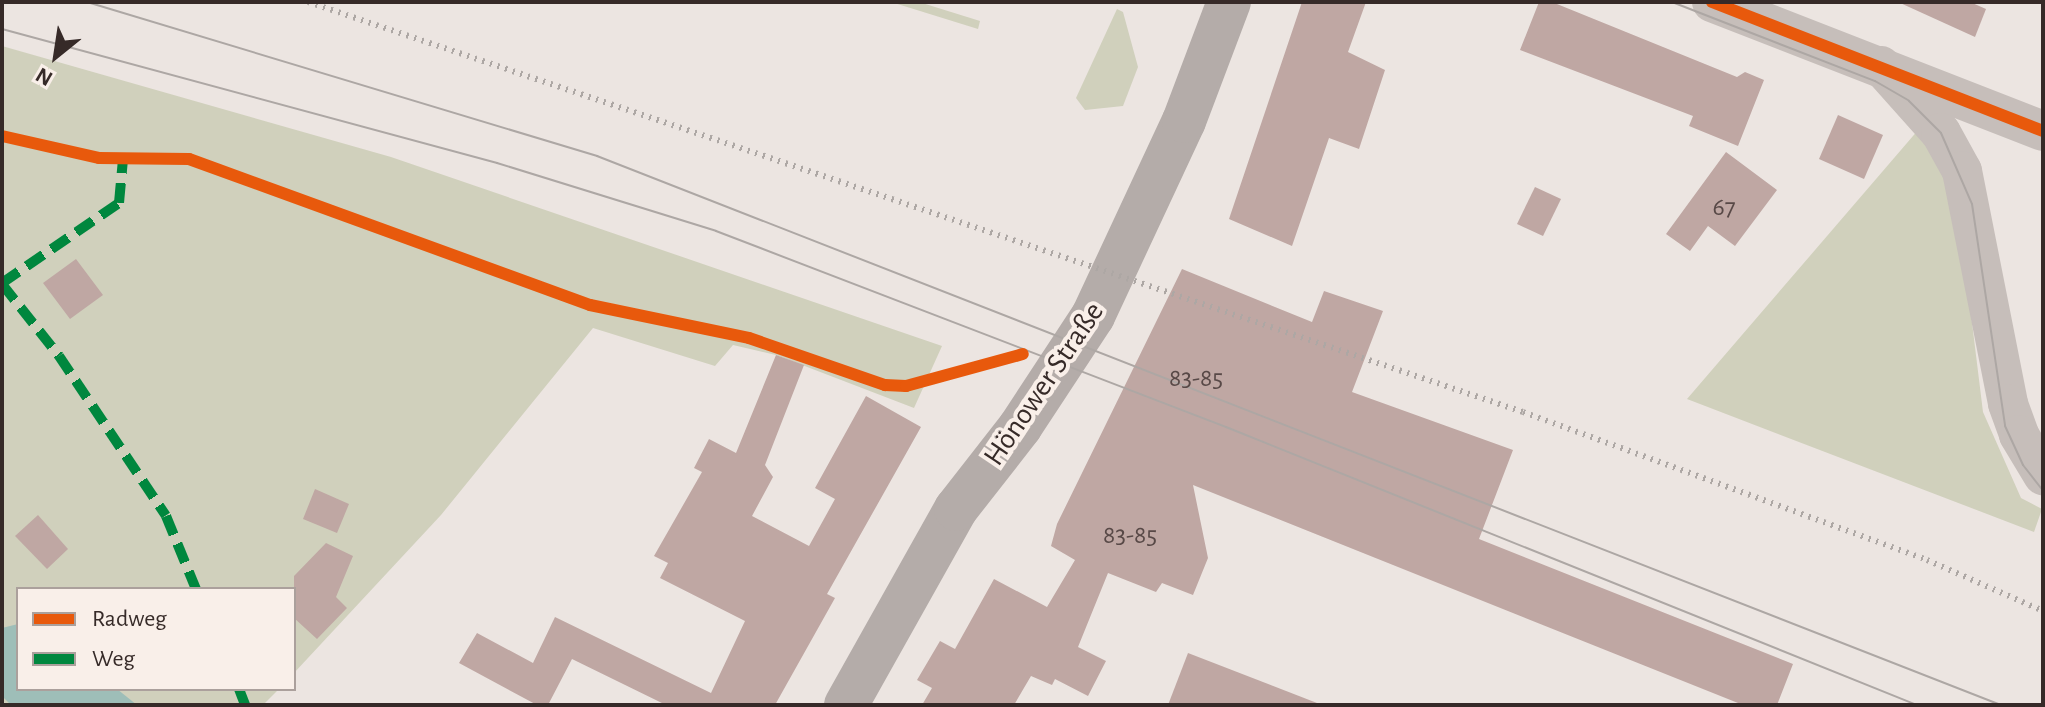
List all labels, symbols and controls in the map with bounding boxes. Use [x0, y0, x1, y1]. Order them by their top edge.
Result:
north arrow [16, 16, 96, 96]
text: N [32, 63, 56, 90]
house number: 67 [1712, 192, 1736, 224]
street label: Hönower Straße [976, 295, 1112, 473]
house number: 83-85 [1169, 363, 1223, 395]
house number: 83-85 [1103, 520, 1157, 552]
legend [16, 587, 296, 691]
text: Radweg [92, 607, 167, 631]
text: Weg [92, 647, 135, 671]

